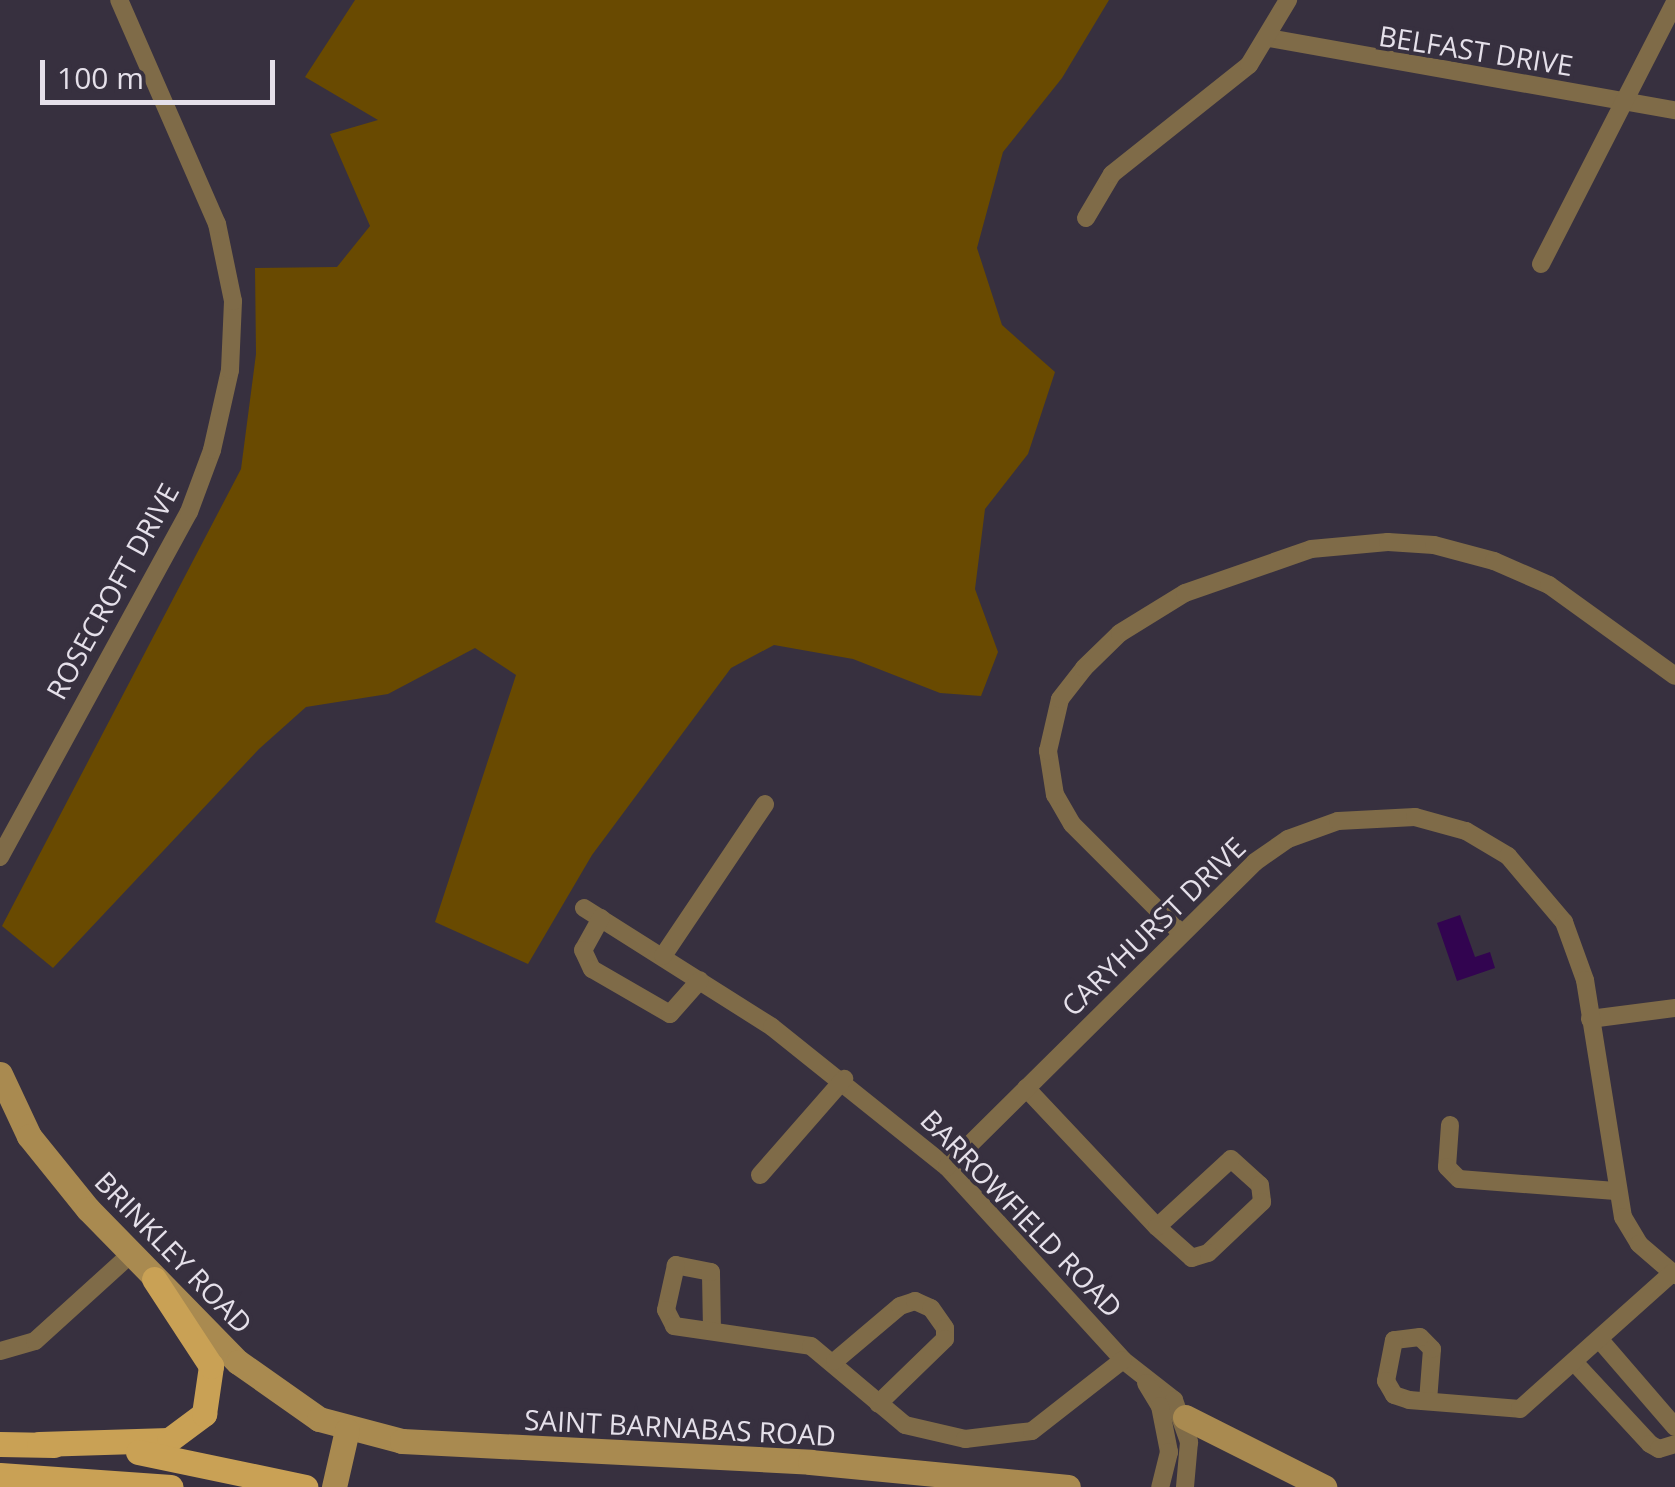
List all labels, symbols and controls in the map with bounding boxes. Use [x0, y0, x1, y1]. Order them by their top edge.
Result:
street label: BELFAST DRIVE [1377, 18, 1575, 82]
scale bar [45, 40, 280, 102]
text: 100 m [57, 57, 144, 98]
street label: ROSECROFT DRIVE [39, 477, 185, 705]
street label: CARYHURST DRIVE [1054, 830, 1252, 1022]
street label: BARROWFIELD ROAD [914, 1102, 1130, 1324]
street label: BRINKLEY ROAD [88, 1164, 260, 1340]
street label: SAINT BARNABAS ROAD [523, 1402, 837, 1452]

